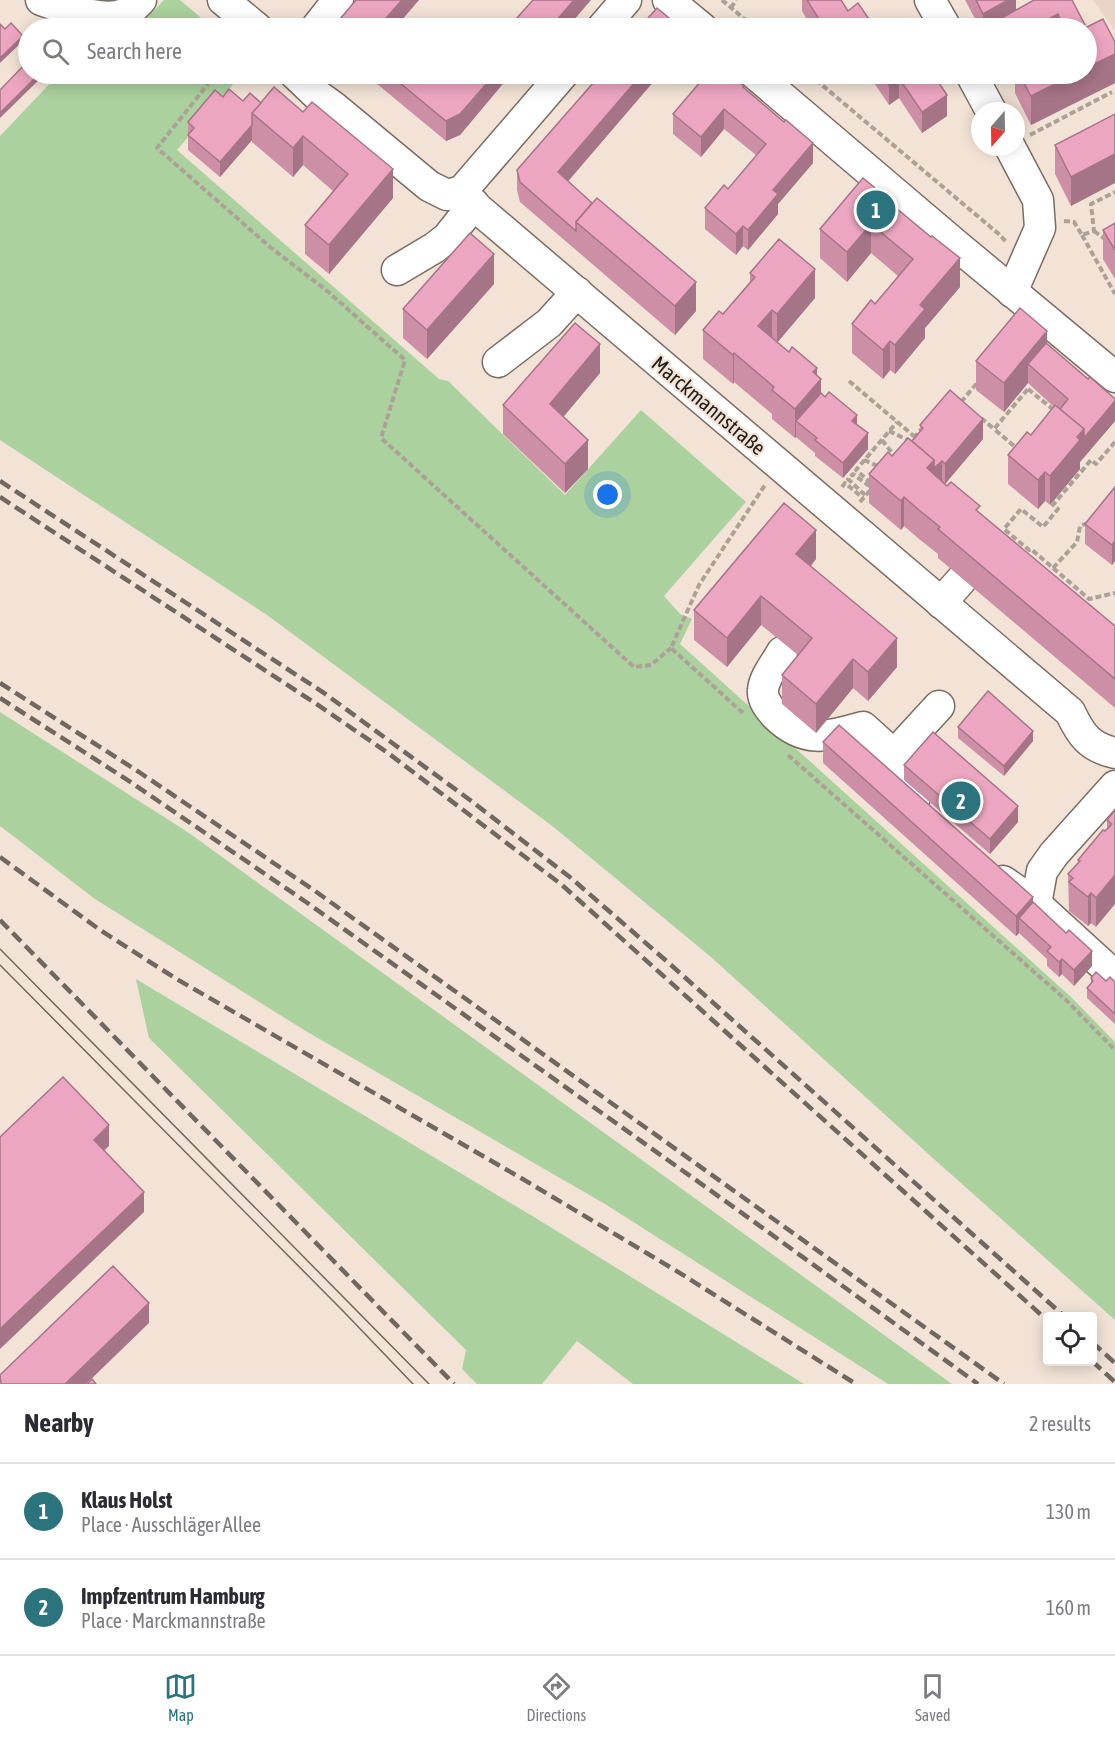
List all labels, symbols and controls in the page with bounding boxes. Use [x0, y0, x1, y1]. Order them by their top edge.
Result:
search box [18, 18, 1097, 84]
icon: search [39, 35, 72, 68]
text: Search here [87, 38, 182, 64]
north arrow [971, 102, 1025, 156]
pin: 1 [856, 188, 896, 232]
street label: Marckmannstraße [647, 351, 771, 459]
your location [593, 480, 622, 509]
pin: 2 [942, 778, 980, 824]
map controls [1043, 1312, 1097, 1366]
button: locate [1043, 1312, 1097, 1366]
text: Nearby [24, 1408, 94, 1438]
text: 2 results [1029, 1412, 1091, 1435]
text: Klaus Holst [81, 1487, 172, 1513]
text: 1 [39, 1500, 48, 1523]
text: 130 m [1046, 1500, 1091, 1523]
text: Place · Ausschläger Allee [81, 1513, 261, 1536]
text: Impfzentrum Hamburg [81, 1583, 265, 1609]
text: 2 [39, 1596, 48, 1619]
text: 160 m [1046, 1596, 1091, 1619]
text: Place · Marckmannstraße [81, 1609, 266, 1632]
tab: Map [164, 1670, 197, 1724]
tab: Directions [526, 1670, 586, 1724]
tab: Saved [915, 1670, 950, 1724]

